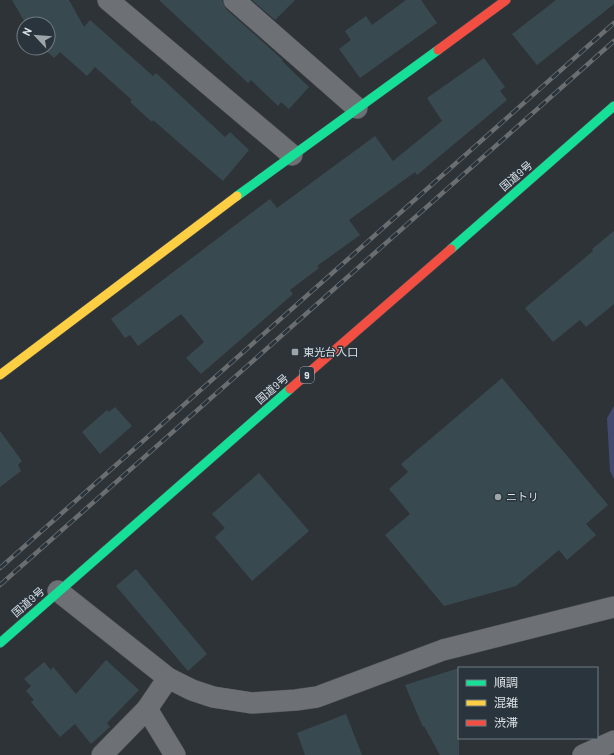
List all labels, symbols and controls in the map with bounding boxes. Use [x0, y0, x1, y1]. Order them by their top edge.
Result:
north arrow [16, 16, 56, 56]
text: N [19, 25, 34, 38]
street label: 国道9号 [497, 158, 535, 193]
place label: 東光台入口 [303, 345, 358, 358]
marker: 東光台入口 [290, 347, 300, 357]
road number: 9 [300, 367, 314, 383]
street label: 国道9号 [253, 371, 291, 406]
place label: ニトリ [506, 490, 539, 503]
marker: ニトリ [493, 492, 503, 502]
street label: 国道9号 [9, 584, 47, 619]
legend [458, 667, 598, 739]
text: 順調 [494, 675, 518, 689]
text: 混雑 [494, 695, 518, 709]
text: 渋滞 [494, 715, 518, 729]

